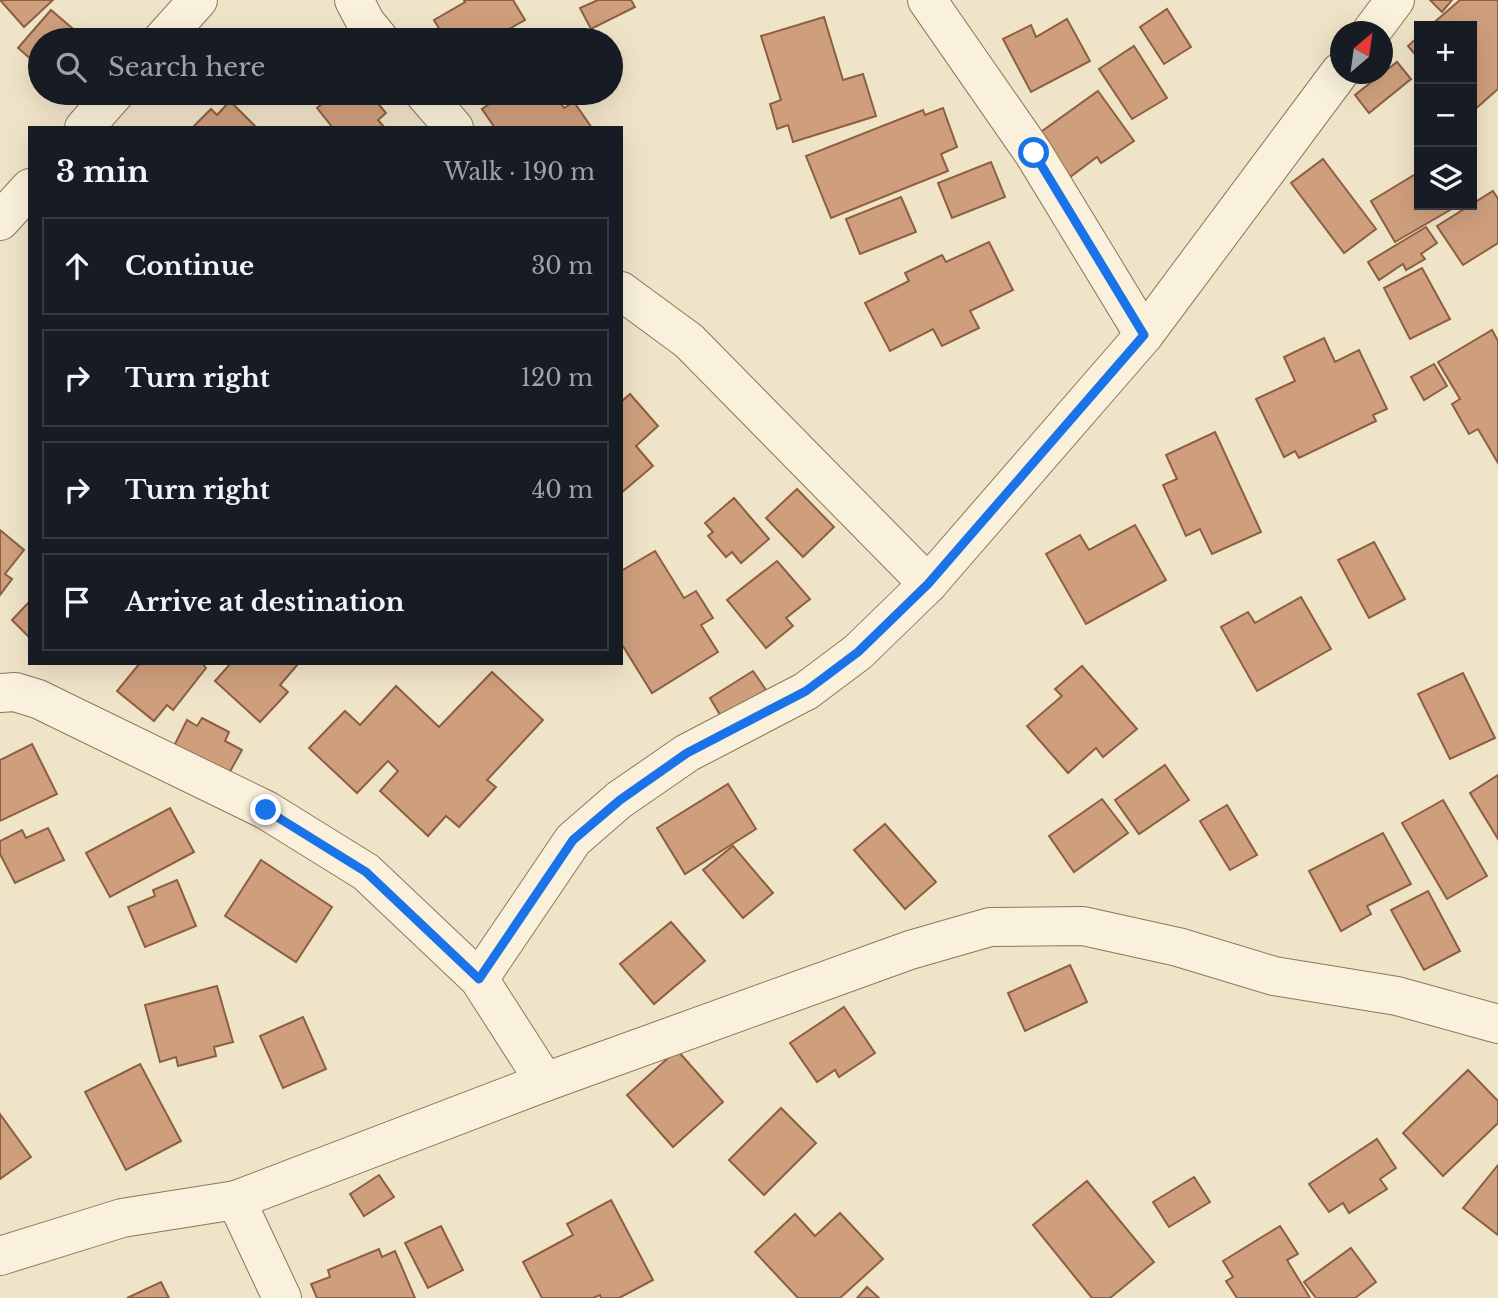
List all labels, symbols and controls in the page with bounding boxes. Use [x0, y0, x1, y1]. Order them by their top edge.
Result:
north arrow [1330, 21, 1393, 84]
map controls [1414, 21, 1477, 210]
button: + [1414, 21, 1477, 84]
search box [28, 28, 623, 105]
icon: search [52, 48, 90, 86]
text: Search here [108, 51, 265, 83]
button: − [1414, 84, 1477, 147]
route start [1018, 137, 1049, 168]
button: layers [1414, 147, 1477, 210]
text: 3 min [56, 153, 149, 190]
text: Walk · 190 m [443, 158, 595, 186]
icon: ahead [58, 247, 96, 285]
text: Continue [125, 250, 254, 282]
text: 30 m [531, 252, 593, 280]
icon: right [58, 359, 96, 397]
text: Turn right [125, 362, 270, 394]
text: 120 m [521, 364, 593, 392]
icon: right [58, 471, 96, 509]
text: Turn right [125, 474, 270, 506]
text: 40 m [532, 476, 593, 504]
icon: arrive [58, 583, 96, 621]
text: Arrive at destination [125, 586, 405, 618]
route end [250, 794, 281, 825]

